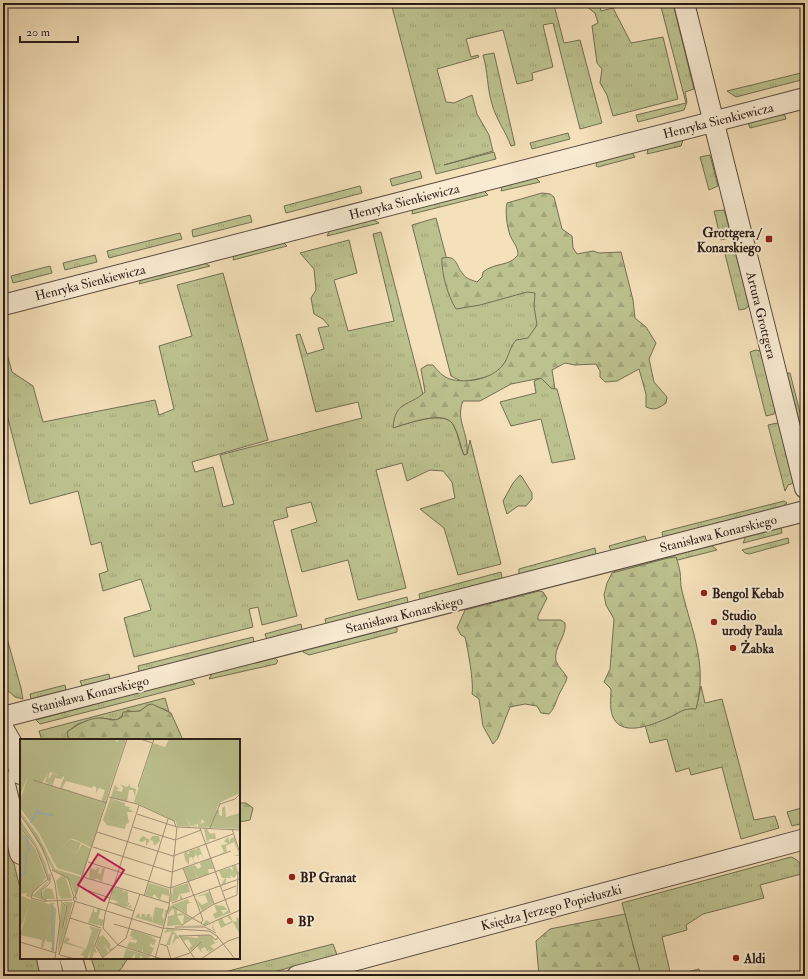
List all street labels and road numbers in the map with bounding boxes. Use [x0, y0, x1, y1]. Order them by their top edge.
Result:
street label: Henryka Sienkiewicza [661, 99, 776, 143]
street label: Henryka Sienkiewicza [347, 180, 462, 224]
street label: Henryka Sienkiewicza [33, 261, 148, 305]
street label: Artura Grottgera [742, 269, 780, 361]
street label: Stanisława Konarskiego [658, 512, 778, 556]
street label: Stanisława Konarskiego [344, 593, 464, 637]
street label: Stanisława Konarskiego [30, 673, 150, 717]
street label: Księdza Jerzego Popiełuszki [479, 881, 624, 935]

